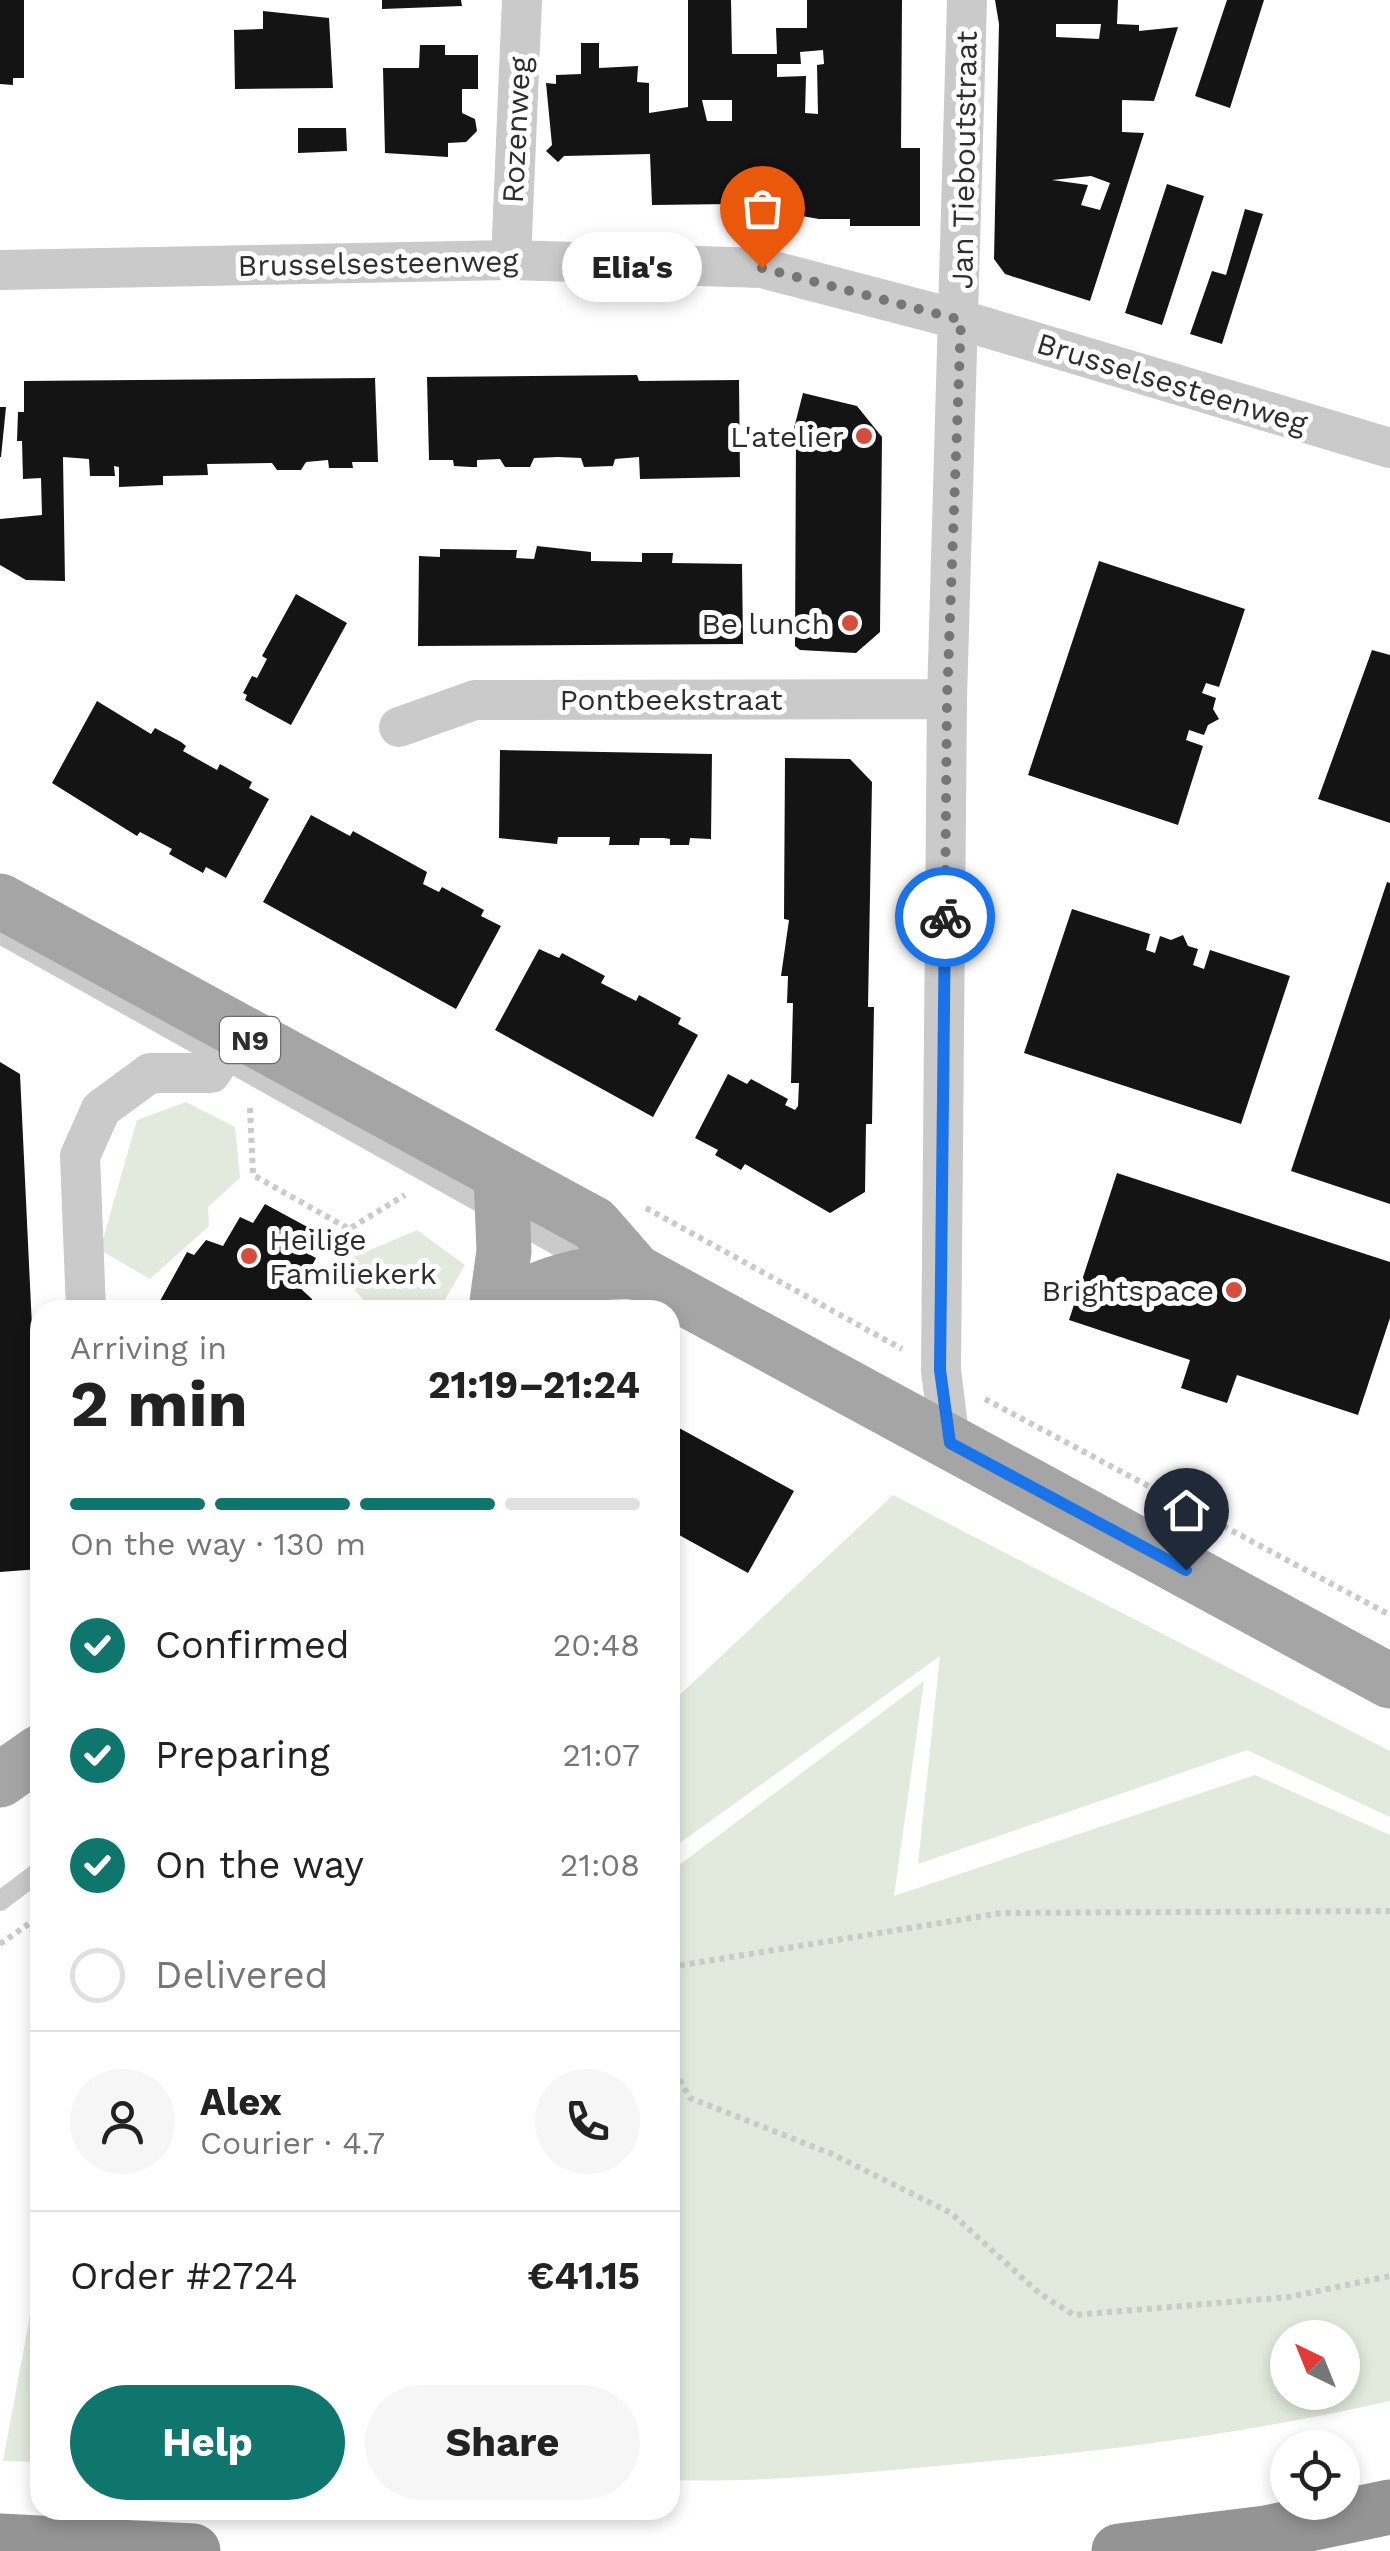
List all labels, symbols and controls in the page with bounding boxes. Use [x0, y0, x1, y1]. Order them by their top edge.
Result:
street label: Jan Tieboutstraat [944, 30, 984, 289]
street label: Rozenweg [495, 56, 537, 204]
pin [720, 166, 805, 269]
icon: bag [735, 181, 790, 236]
callout: Elia's [562, 233, 702, 303]
street label: Brusselsesteenweg [237, 243, 519, 283]
text: Elia's [591, 248, 673, 286]
street label: Brusselsesteenweg [1033, 325, 1311, 441]
place label: L'atelier [730, 419, 844, 454]
marker: L'atelier [853, 425, 875, 447]
place label: Be lunch [701, 606, 830, 641]
marker: Be lunch [839, 612, 861, 634]
street label: Pontbeekstraat [559, 682, 783, 717]
courier [895, 867, 995, 967]
icon: bike [918, 890, 973, 945]
road number: N9 [220, 1017, 280, 1063]
place label: Heilige Familiekerk [269, 1222, 437, 1291]
marker: Heilige Familiekerk [238, 1245, 260, 1267]
place label: Brightspace [1042, 1273, 1214, 1308]
marker: Brightspace [1223, 1279, 1245, 1301]
text: Arriving in [70, 1329, 227, 1367]
text: 21:19–21:24 [428, 1363, 640, 1407]
text: 2 min [70, 1366, 248, 1442]
pin [1144, 1468, 1229, 1571]
icon: home [1159, 1483, 1214, 1538]
text: On the way · 130 m [70, 1525, 366, 1563]
icon: check [70, 1618, 125, 1673]
text: Confirmed [155, 1623, 350, 1667]
text: 20:48 [553, 1626, 640, 1664]
icon: check [70, 1728, 125, 1783]
text: Preparing [155, 1733, 330, 1777]
text: 21:07 [562, 1736, 640, 1774]
icon: check [70, 1838, 125, 1893]
text: On the way [155, 1843, 364, 1887]
text: 21:08 [560, 1846, 640, 1884]
text: Delivered [155, 1953, 328, 1997]
button: person [70, 2069, 175, 2174]
button: phone [535, 2069, 640, 2174]
text: Alex [200, 2080, 282, 2124]
text: Courier · 4.7 [200, 2124, 385, 2162]
text: Order #2724 [70, 2254, 298, 2298]
text: €41.15 [528, 2254, 640, 2298]
north arrow [1270, 2320, 1360, 2410]
map controls [1270, 2320, 1360, 2520]
button: Help [70, 2385, 345, 2500]
button: Share [365, 2385, 640, 2500]
button: locate [1270, 2430, 1360, 2520]

